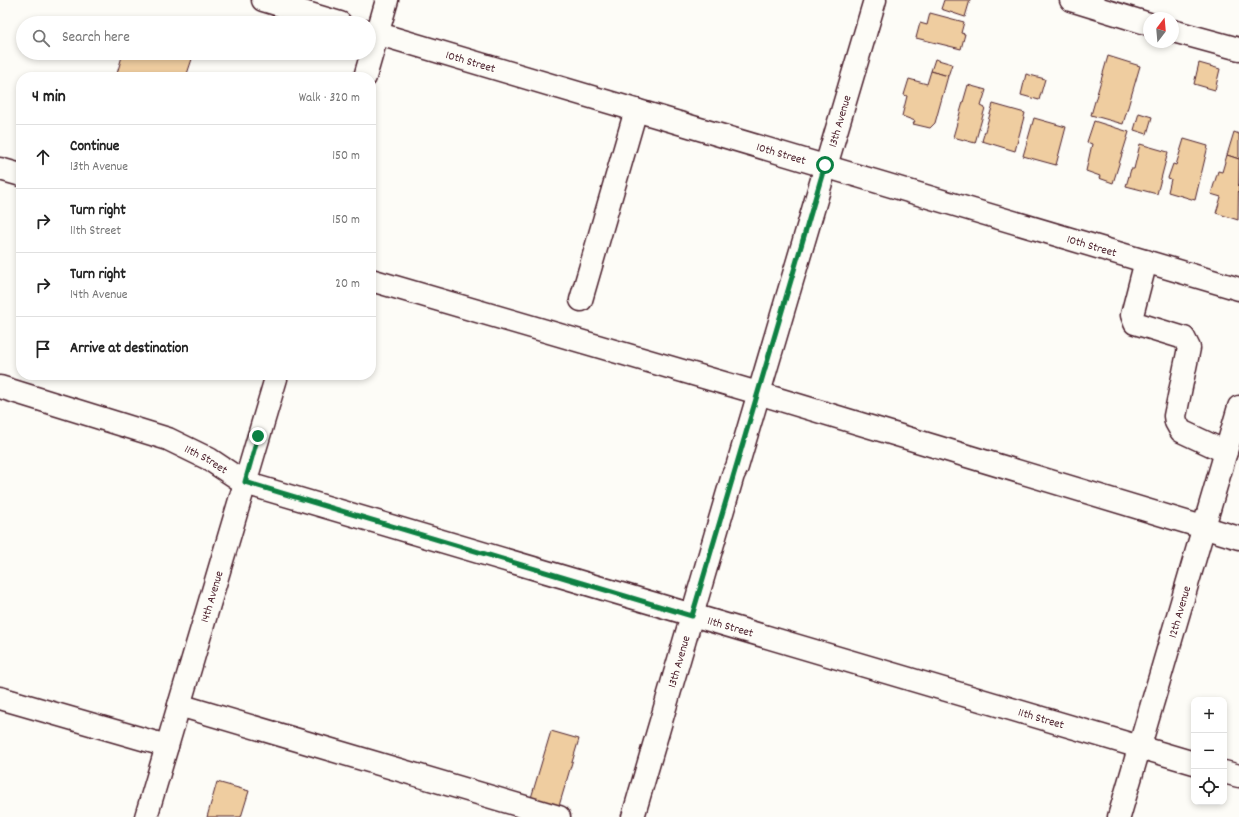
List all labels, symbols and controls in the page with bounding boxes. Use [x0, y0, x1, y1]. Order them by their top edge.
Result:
north arrow [1143, 12, 1179, 48]
search box [16, 16, 376, 60]
icon: search [30, 27, 52, 49]
text: Search here [62, 27, 130, 49]
street label: 10th Street [443, 47, 498, 78]
text: 4 min [32, 86, 66, 110]
text: Walk · 320 m [299, 89, 360, 108]
street label: 13th Avenue [825, 93, 856, 150]
text: Continue [70, 136, 119, 158]
street label: 10th Street [754, 139, 808, 170]
icon: ahead [32, 146, 54, 168]
text: 150 m [332, 147, 360, 166]
route start [816, 156, 834, 174]
text: 13th Avenue [70, 158, 128, 177]
text: Turn right [70, 200, 126, 222]
icon: right [32, 210, 54, 232]
text: 150 m [332, 211, 360, 230]
text: 11th Street [70, 222, 121, 241]
street label: 10th Street [1065, 231, 1119, 262]
text: Turn right [70, 264, 126, 286]
icon: right [32, 274, 54, 296]
text: 20 m [335, 275, 360, 294]
text: 14th Avenue [70, 286, 128, 305]
icon: arrive [32, 338, 54, 360]
text: Arrive at destination [70, 338, 188, 360]
route end [249, 427, 267, 445]
street label: 11th Street [181, 441, 231, 479]
street label: 14th Avenue [197, 569, 229, 625]
street label: 12th Avenue [1165, 584, 1196, 640]
street label: 11th Street [705, 613, 756, 643]
street label: 13th Avenue [664, 634, 696, 690]
map controls [1191, 697, 1227, 805]
button: + [1191, 697, 1227, 733]
street label: 11th Street [1016, 705, 1066, 734]
button: − [1191, 733, 1227, 769]
button: locate [1191, 769, 1227, 805]

